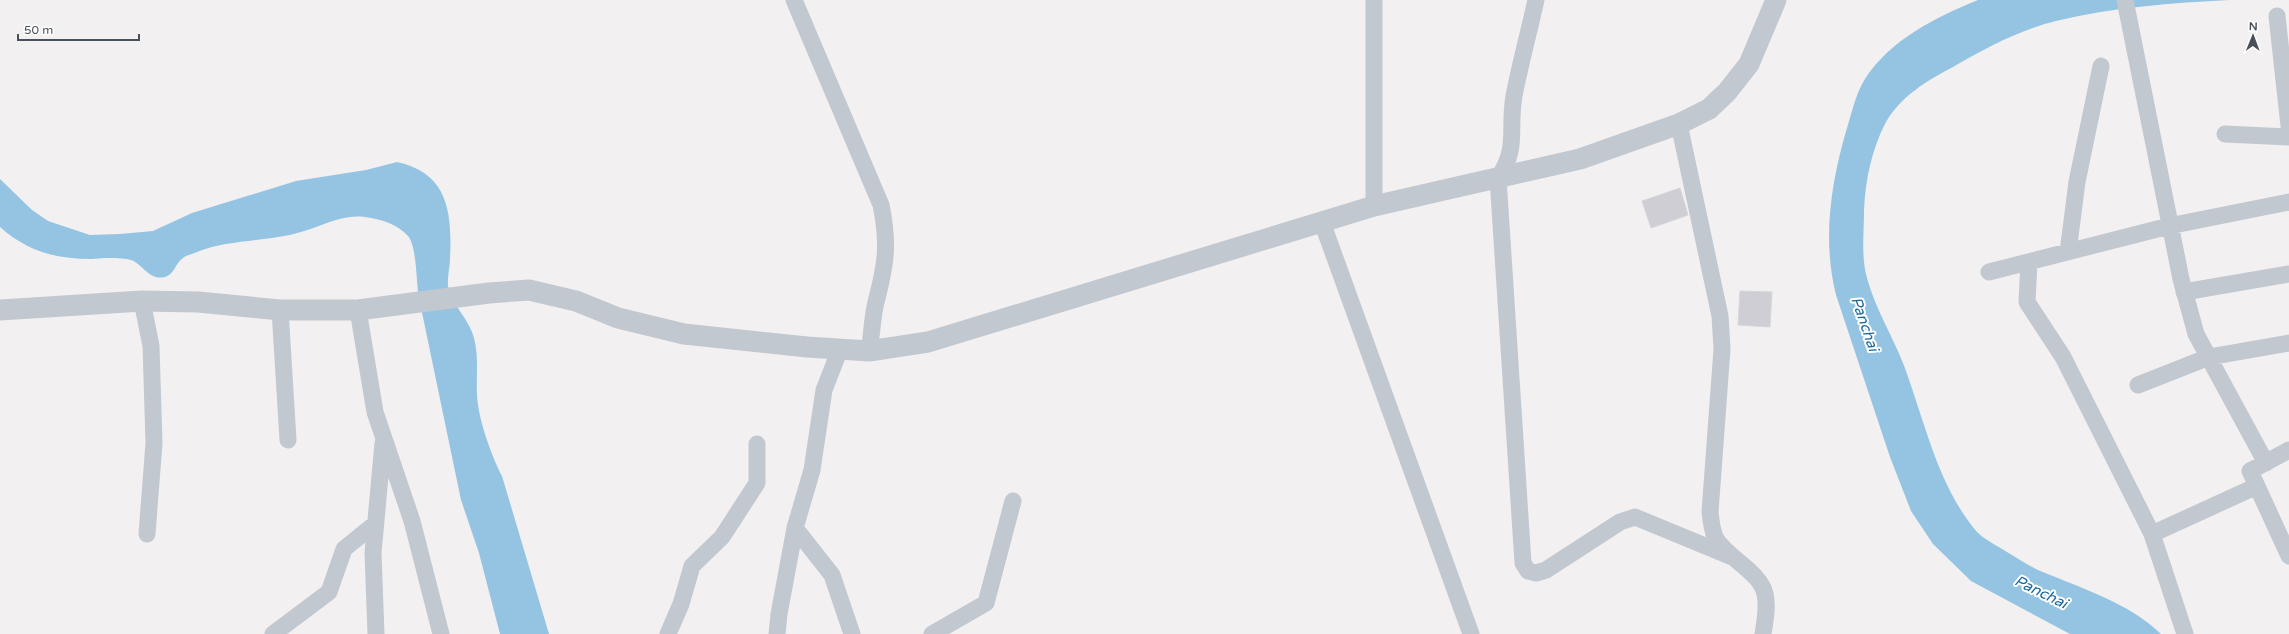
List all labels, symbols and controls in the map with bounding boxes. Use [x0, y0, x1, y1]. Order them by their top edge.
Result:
scale bar [18, 16, 139, 42]
north arrow [2233, 16, 2273, 56]
text: N [2249, 20, 2258, 33]
text: 50 m [24, 23, 53, 37]
water label: Panchai [1847, 294, 1883, 356]
water label: Panchai [2012, 572, 2072, 613]

